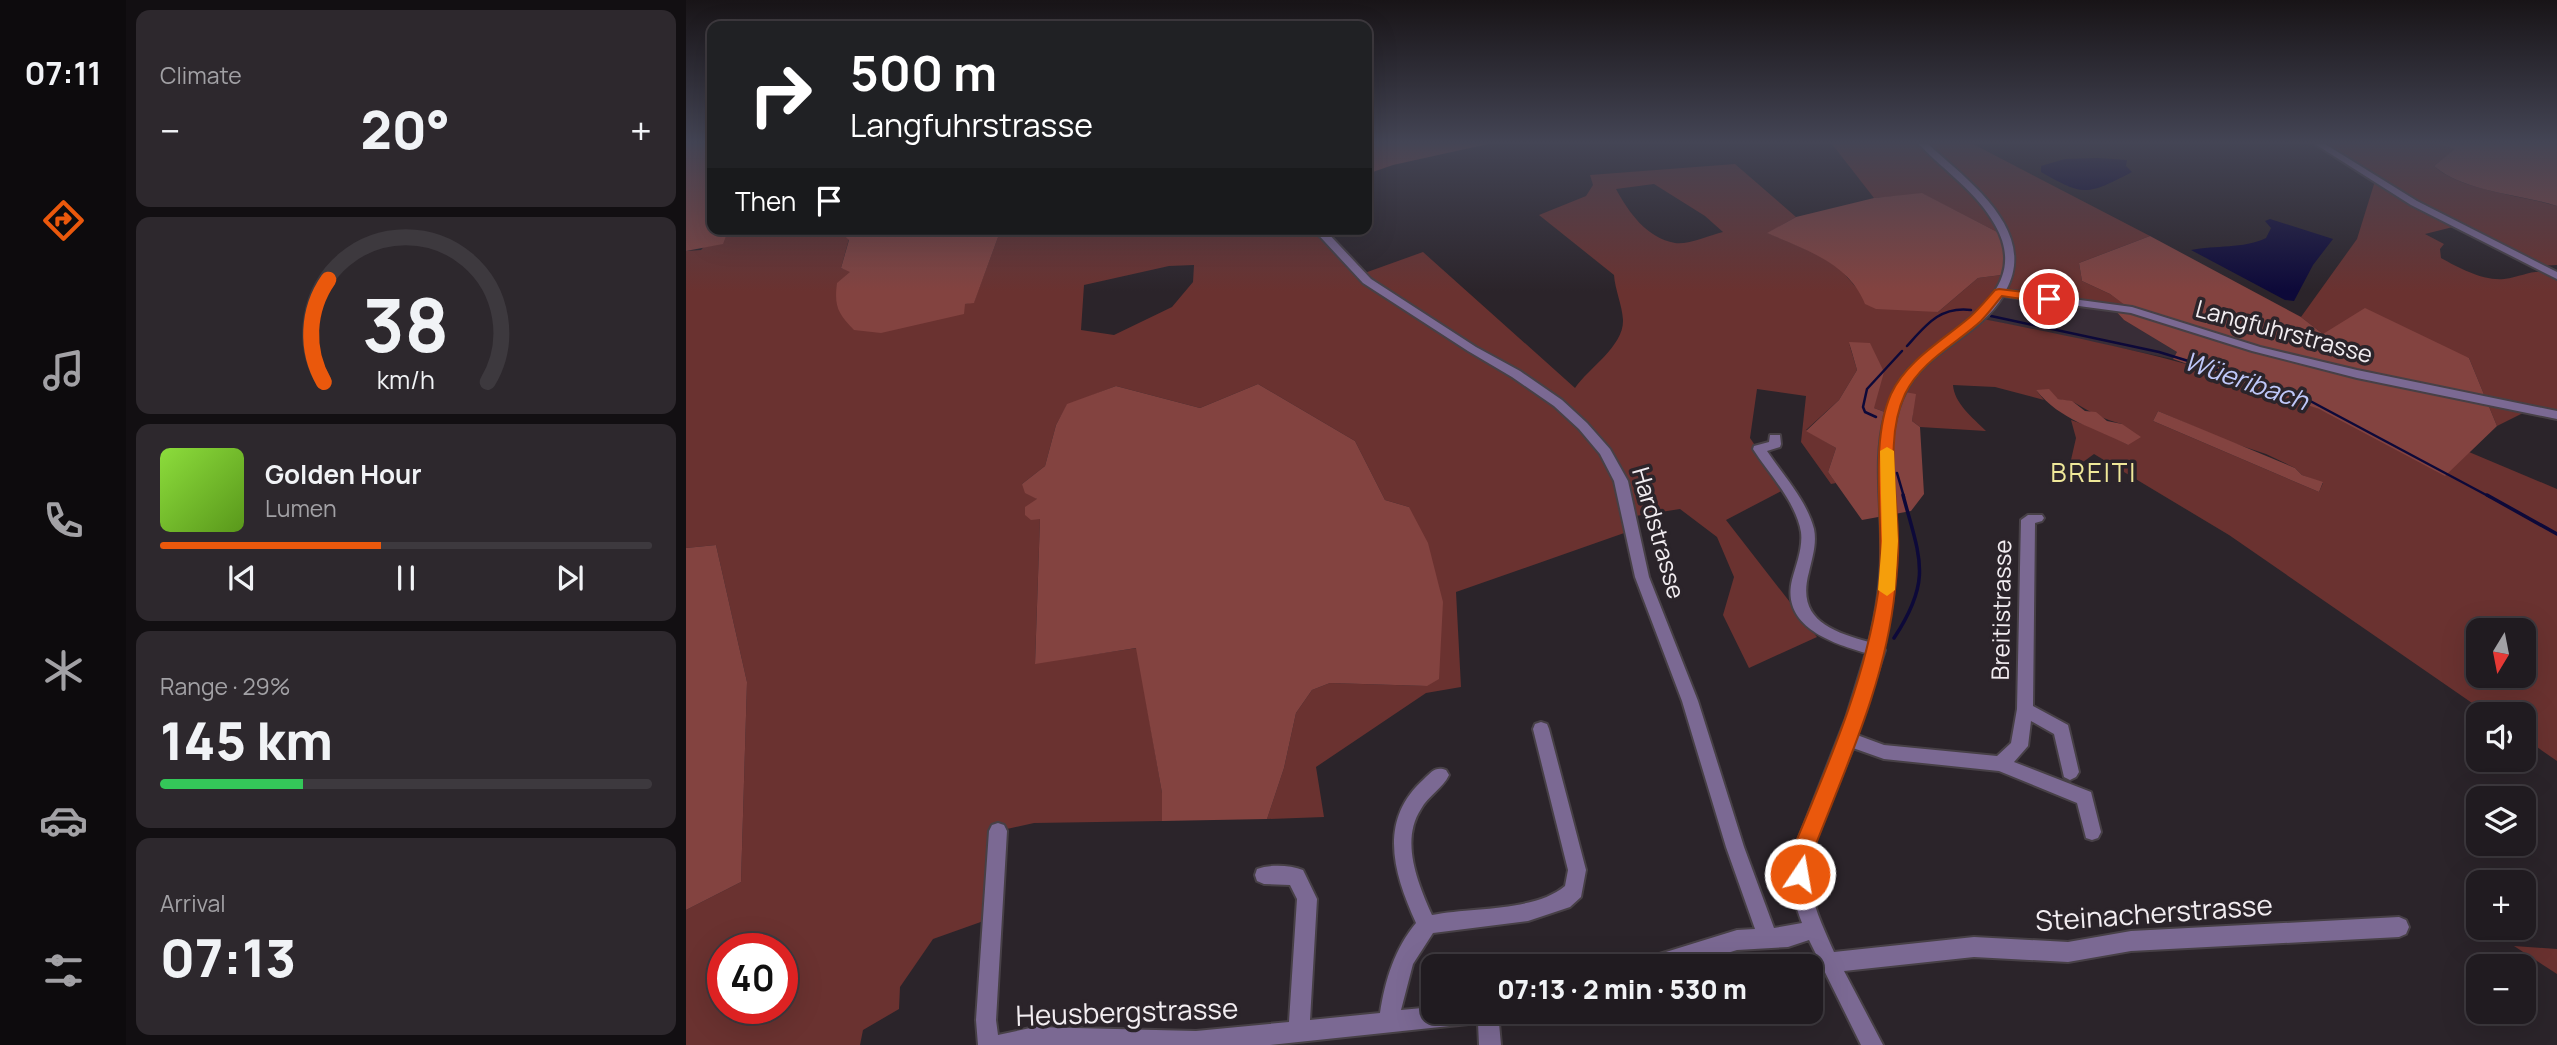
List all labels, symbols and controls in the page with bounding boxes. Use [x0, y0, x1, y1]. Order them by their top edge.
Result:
text: 500 m [850, 39, 997, 106]
icon: right [735, 49, 826, 140]
text: 07:11 [24, 51, 102, 95]
text: Climate [160, 59, 242, 91]
text: 20° [360, 94, 450, 165]
text: Langfuhrstrasse [850, 103, 1093, 147]
text: − [160, 104, 181, 156]
text: + [630, 104, 652, 156]
icon: arrive [810, 182, 848, 220]
text: Then [735, 183, 796, 219]
icon: directions [39, 196, 88, 245]
pin [2019, 269, 2079, 329]
text: 38 [363, 274, 449, 374]
icon: arrive [2030, 280, 2068, 318]
street label: Langfuhrstrasse [2192, 291, 2377, 370]
water label: Wüeribach [2179, 342, 2315, 419]
icon: music [39, 346, 88, 395]
text: km/h [377, 361, 435, 396]
district label: BREITI [2051, 454, 2137, 490]
text: Golden Hour [265, 456, 422, 492]
street label: Hardstrasse [1625, 463, 1694, 602]
text: Lumen [265, 492, 337, 524]
icon: phone [39, 496, 88, 545]
street label: Breitistrasse [1983, 539, 2018, 681]
icon: previous [223, 559, 261, 597]
icon: pause [387, 559, 425, 597]
icon: next [551, 559, 589, 597]
north arrow [2466, 618, 2536, 688]
map controls [2466, 618, 2536, 1024]
icon: climate [39, 646, 88, 695]
text: Range · 29% [160, 670, 291, 702]
button: sound [2466, 702, 2536, 772]
text: 145 km [160, 705, 333, 776]
button: layers [2466, 786, 2536, 856]
icon: car [39, 796, 88, 845]
position arrow [1763, 837, 1837, 911]
button: + [2466, 870, 2536, 940]
street label: Steinacherstrasse [2034, 885, 2274, 939]
text: Arrival [160, 887, 226, 919]
text: 07:13 [160, 922, 296, 993]
speed limit sign: 40 [707, 933, 798, 1024]
icon: filters [39, 946, 88, 995]
button: − [2466, 954, 2536, 1024]
text: 07:13 · 2 min · 530 m [1497, 971, 1747, 1007]
street label: Heusbergstrasse [1015, 988, 1239, 1034]

